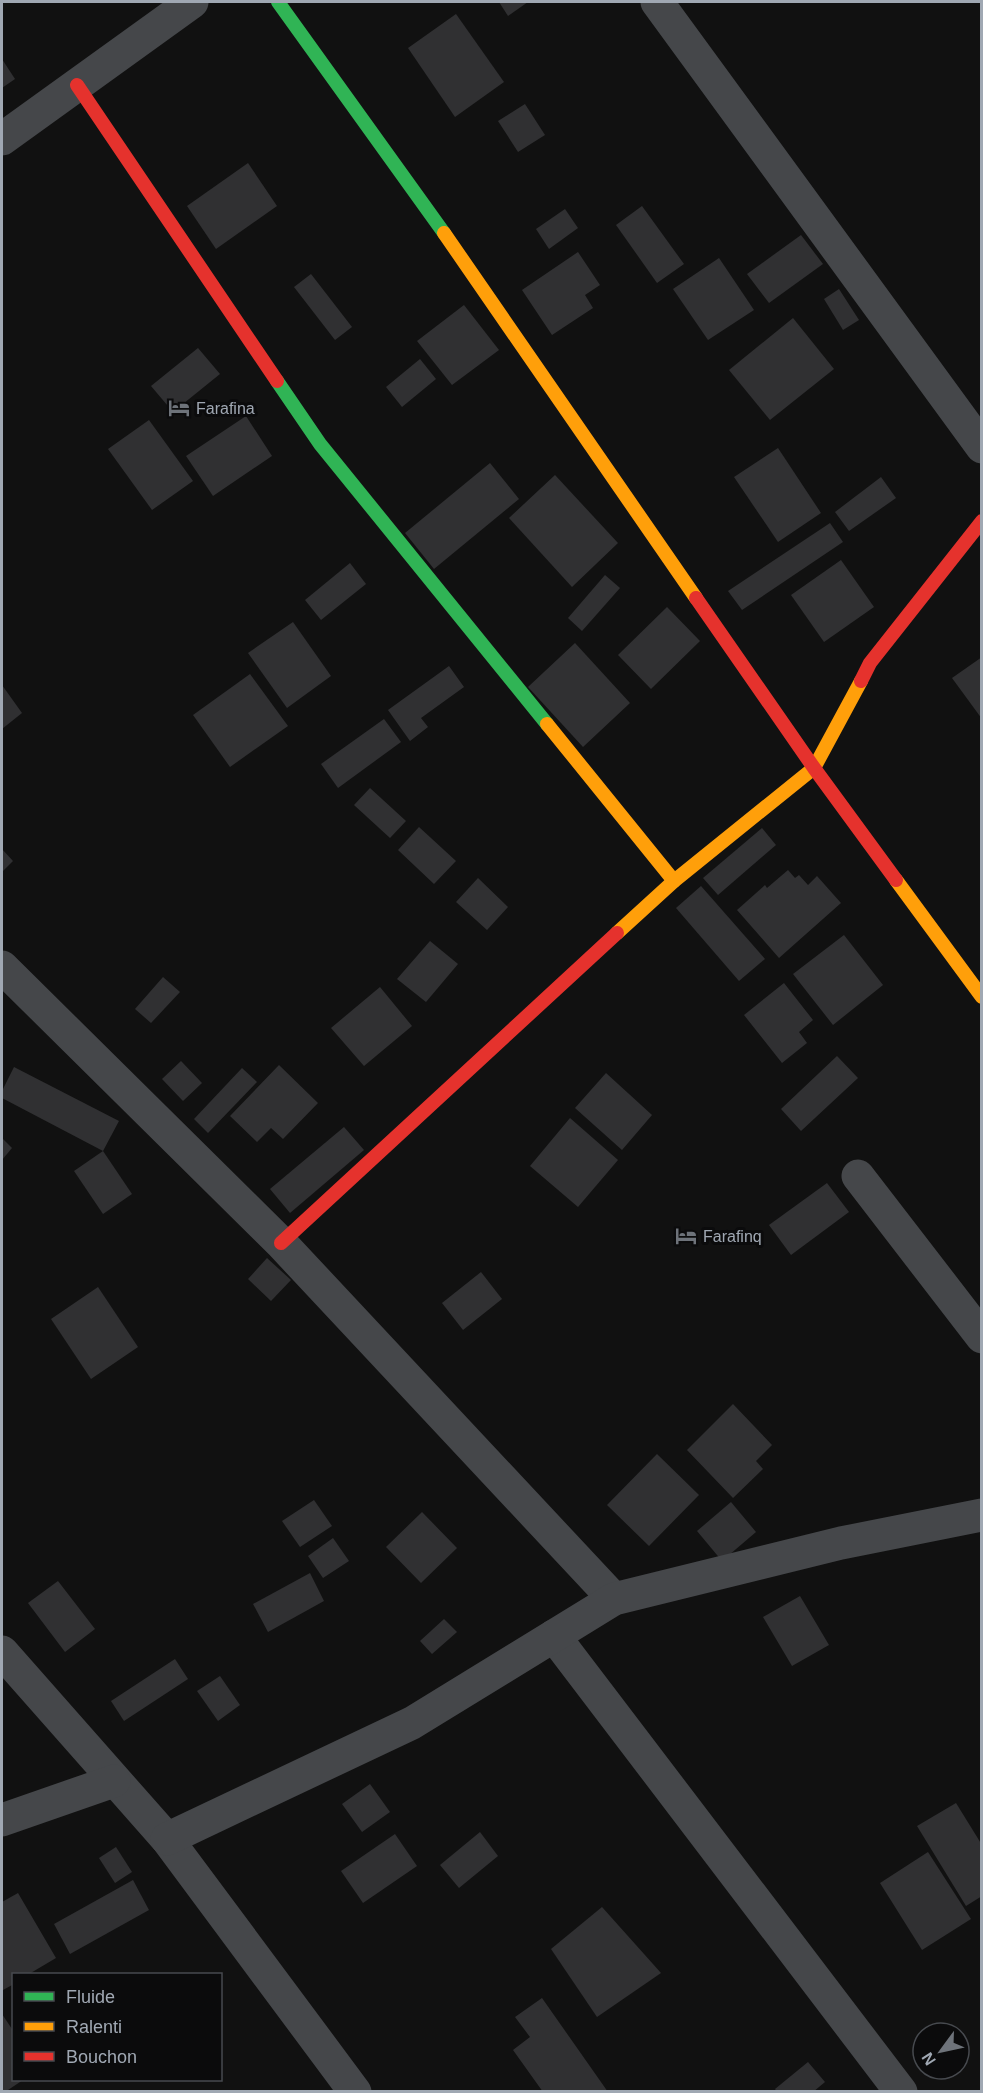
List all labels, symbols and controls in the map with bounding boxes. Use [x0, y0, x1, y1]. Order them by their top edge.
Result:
hotel icon: Farafina [167, 396, 191, 420]
place label: Farafina [196, 400, 255, 417]
hotel icon: Farafinq [674, 1224, 698, 1248]
place label: Farafinq [703, 1228, 762, 1245]
legend [12, 1973, 222, 2081]
text: Fluide [66, 1987, 115, 2007]
text: Ralenti [66, 2017, 122, 2037]
north arrow [911, 2021, 971, 2081]
text: Bouchon [66, 2047, 137, 2067]
text: N [919, 2049, 939, 2068]

